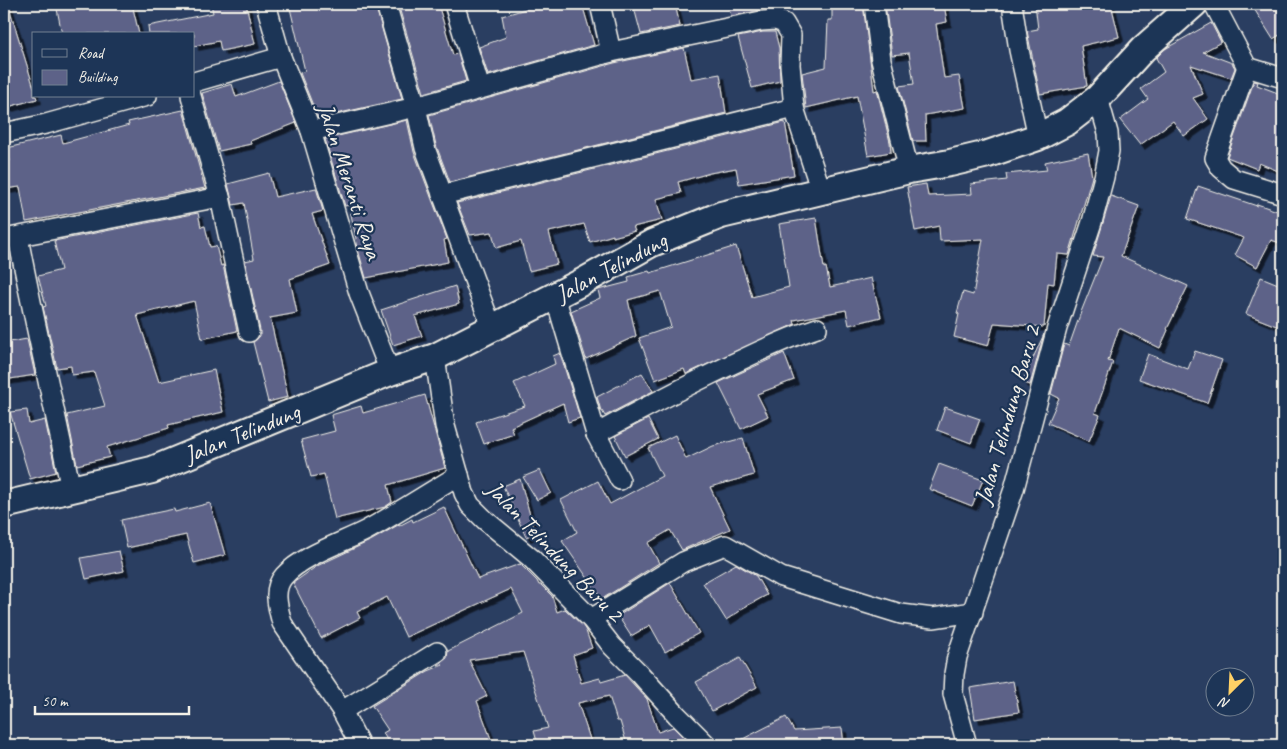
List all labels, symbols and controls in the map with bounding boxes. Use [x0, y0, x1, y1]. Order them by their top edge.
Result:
legend [32, 32, 195, 98]
text: Road [78, 44, 105, 63]
text: Building [78, 68, 118, 87]
street label: Jalan Meranti Raya [310, 98, 390, 264]
street label: Jalan Telindung [549, 224, 673, 309]
street label: Jalan Telindung Baru 2 [967, 320, 1047, 509]
street label: Jalan Telindung [179, 396, 306, 470]
street label: Jalan Telindung Baru 2 [479, 473, 631, 629]
north arrow [1204, 666, 1254, 716]
scale bar [35, 684, 189, 716]
text: 50 m [42, 692, 69, 711]
text: N [1215, 693, 1232, 713]

